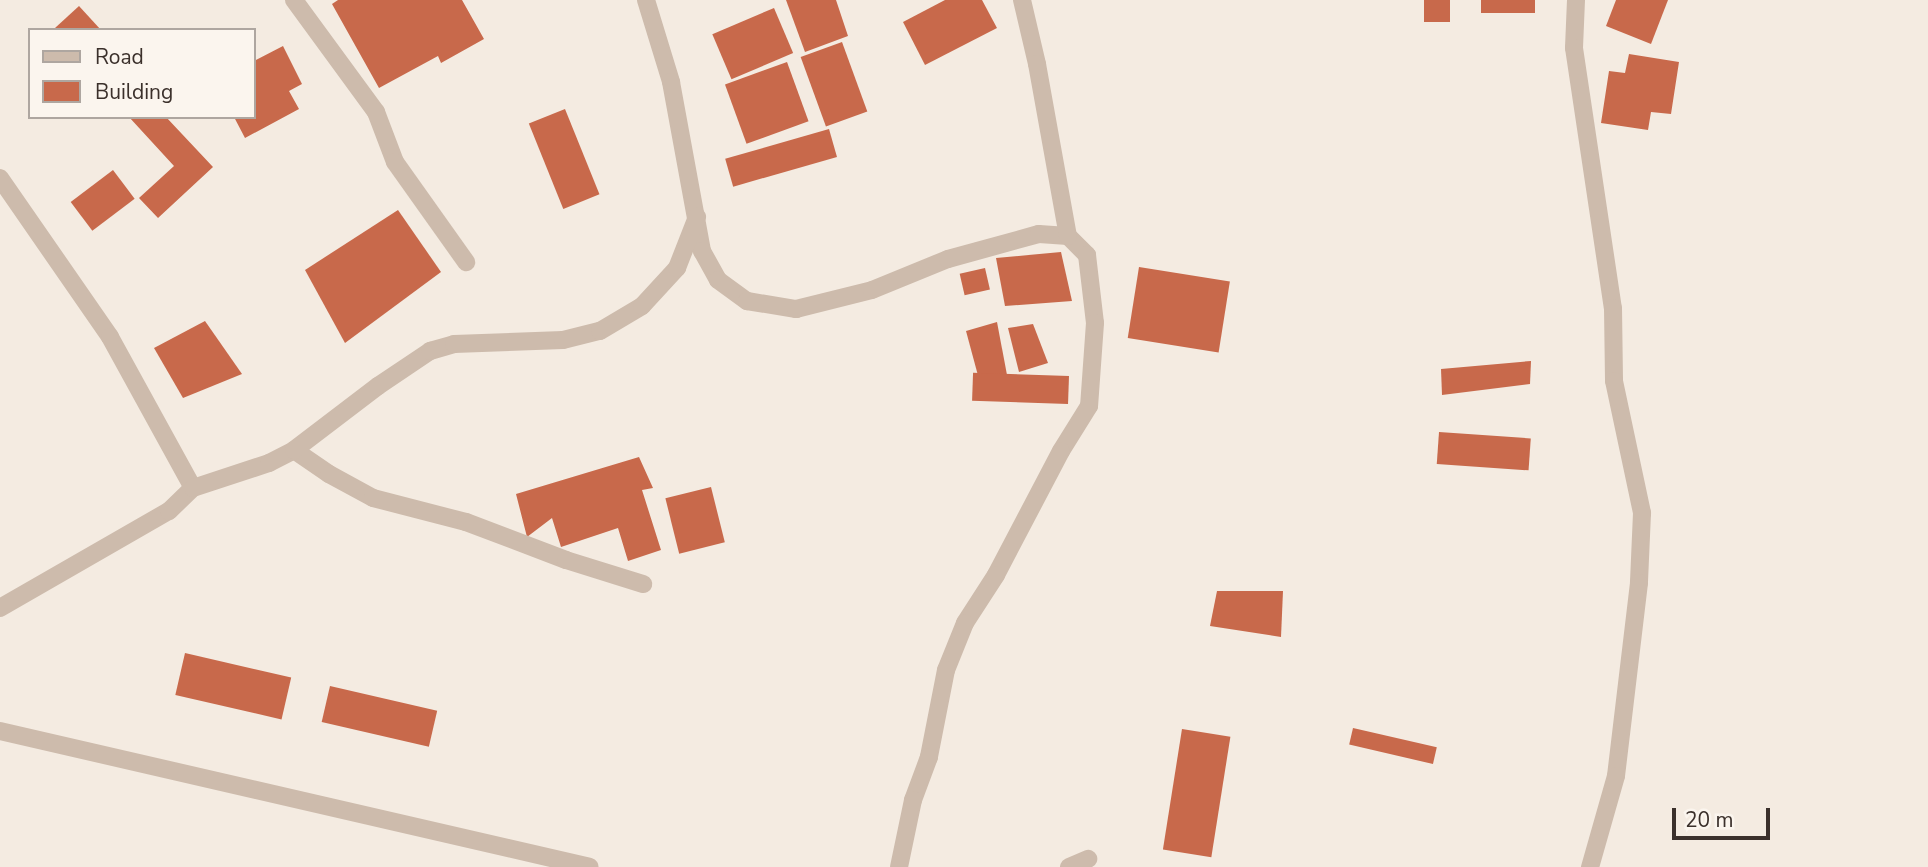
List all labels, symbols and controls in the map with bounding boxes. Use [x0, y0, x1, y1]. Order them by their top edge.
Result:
legend [28, 28, 256, 119]
text: Road [95, 43, 144, 71]
text: Building [95, 78, 173, 106]
scale bar [1676, 794, 1774, 838]
text: 20 m [1685, 806, 1734, 834]

